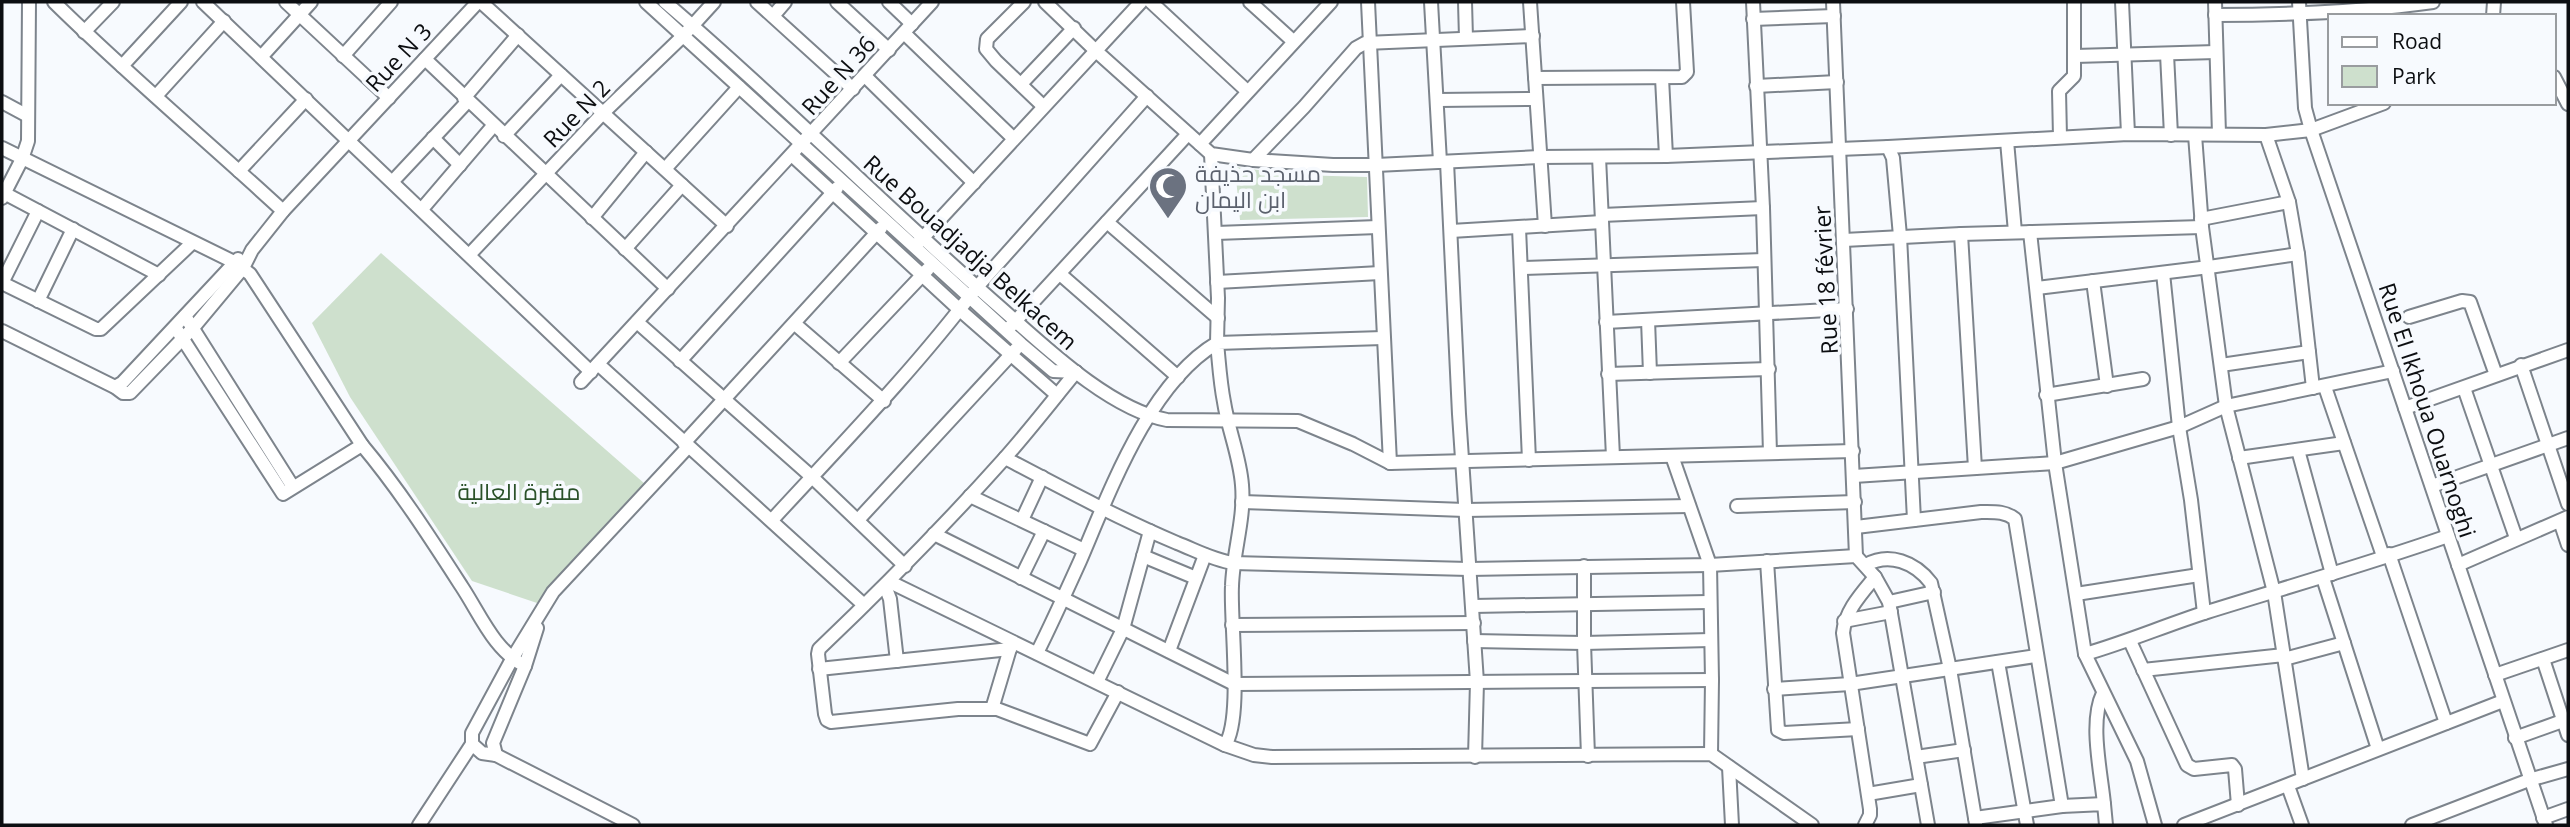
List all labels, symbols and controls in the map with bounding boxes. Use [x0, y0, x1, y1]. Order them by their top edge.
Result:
legend [2328, 14, 2556, 105]
street label: Rue N 3 [358, 16, 438, 98]
text: Road [2392, 27, 2442, 55]
street label: Rue N 36 [794, 28, 882, 122]
text: Park [2392, 62, 2436, 90]
street label: Rue N 2 [535, 72, 617, 154]
street label: Rue Bouadjadja Belkacem [857, 147, 1085, 357]
place label: مسجد حذيفة ابن اليمان [1195, 157, 1321, 215]
mosque icon: مسجد حذيفة ابن اليمان [1147, 165, 1189, 220]
street label: Rue 18 février [1805, 204, 1845, 355]
street label: Rue EI Ikhoua Ouarnoghi [2372, 278, 2484, 542]
park label: مقبرة العالية [458, 475, 580, 507]

